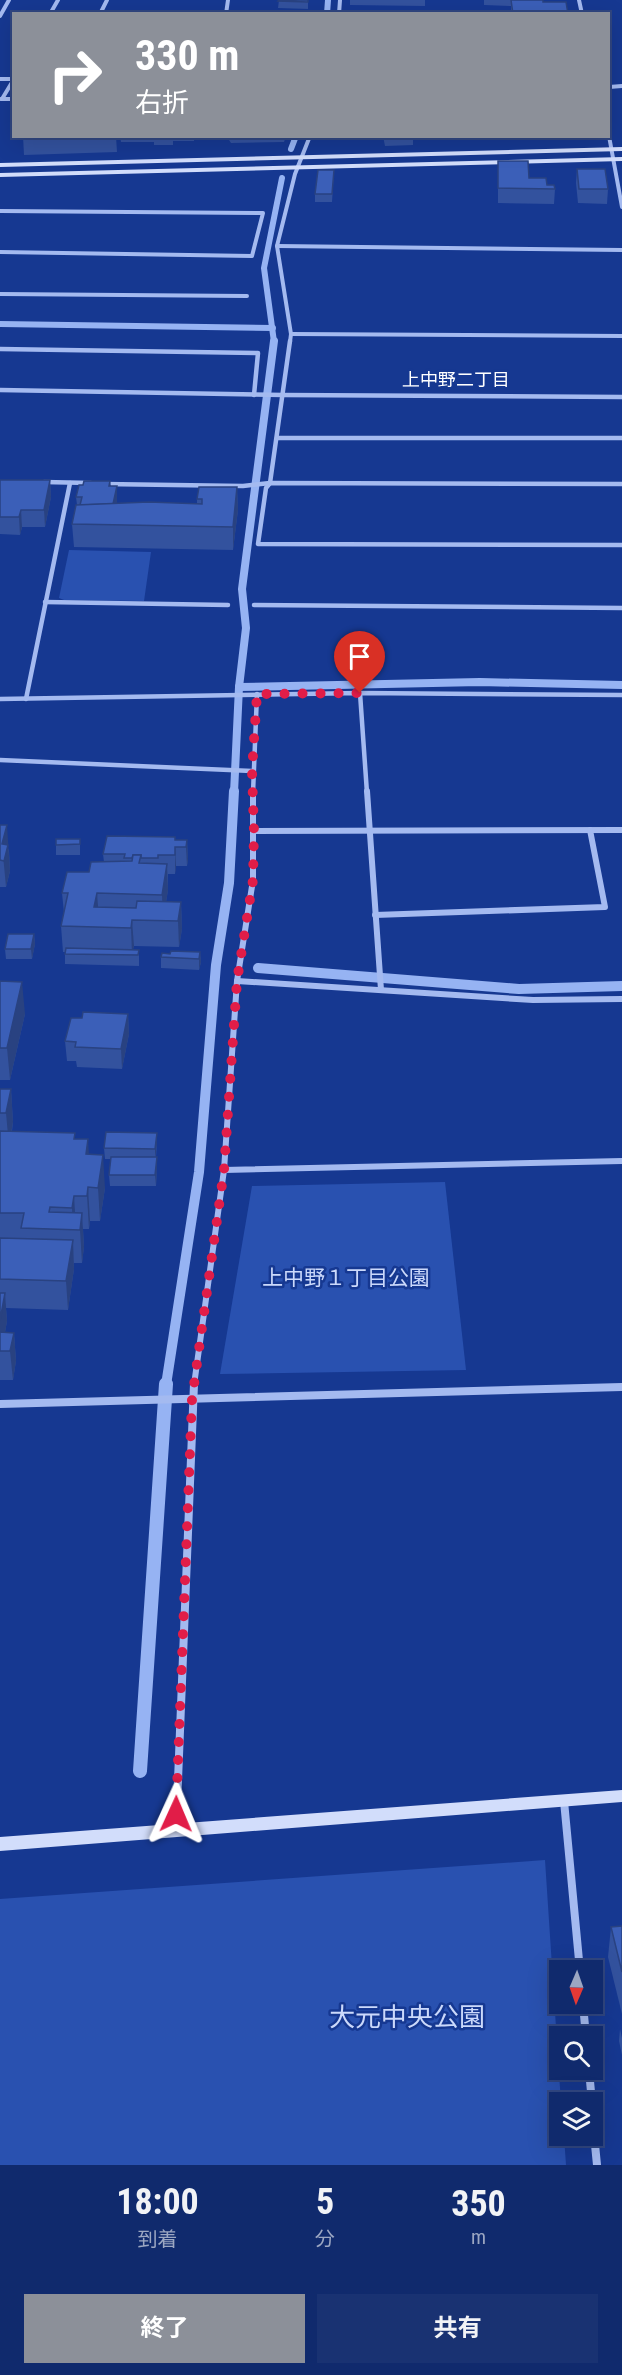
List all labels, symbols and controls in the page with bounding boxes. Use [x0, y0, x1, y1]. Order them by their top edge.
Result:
text: 330 m [135, 31, 240, 80]
icon: right [36, 36, 114, 114]
text: 右折 [135, 87, 189, 119]
district label: 上中野二丁目 [402, 369, 510, 390]
pin [334, 631, 385, 693]
icon: arrive [343, 640, 376, 673]
park label: 上中野１丁目公園 [262, 1266, 430, 1290]
position arrow [144, 1782, 208, 1846]
north arrow [549, 1960, 603, 2014]
map controls [549, 1960, 603, 2146]
park label: 大元中央公園 [329, 2002, 485, 2032]
button: search [549, 2026, 603, 2080]
button: layers [549, 2092, 603, 2146]
text: 18:00 [116, 2181, 199, 2223]
text: 5 [316, 2181, 334, 2223]
text: 350 [451, 2183, 506, 2225]
text: m [471, 2225, 486, 2249]
text: 到着 [138, 2227, 178, 2251]
text: 分 [315, 2227, 335, 2251]
button: 終了 [24, 2294, 305, 2363]
button: 共有 [317, 2294, 598, 2363]

